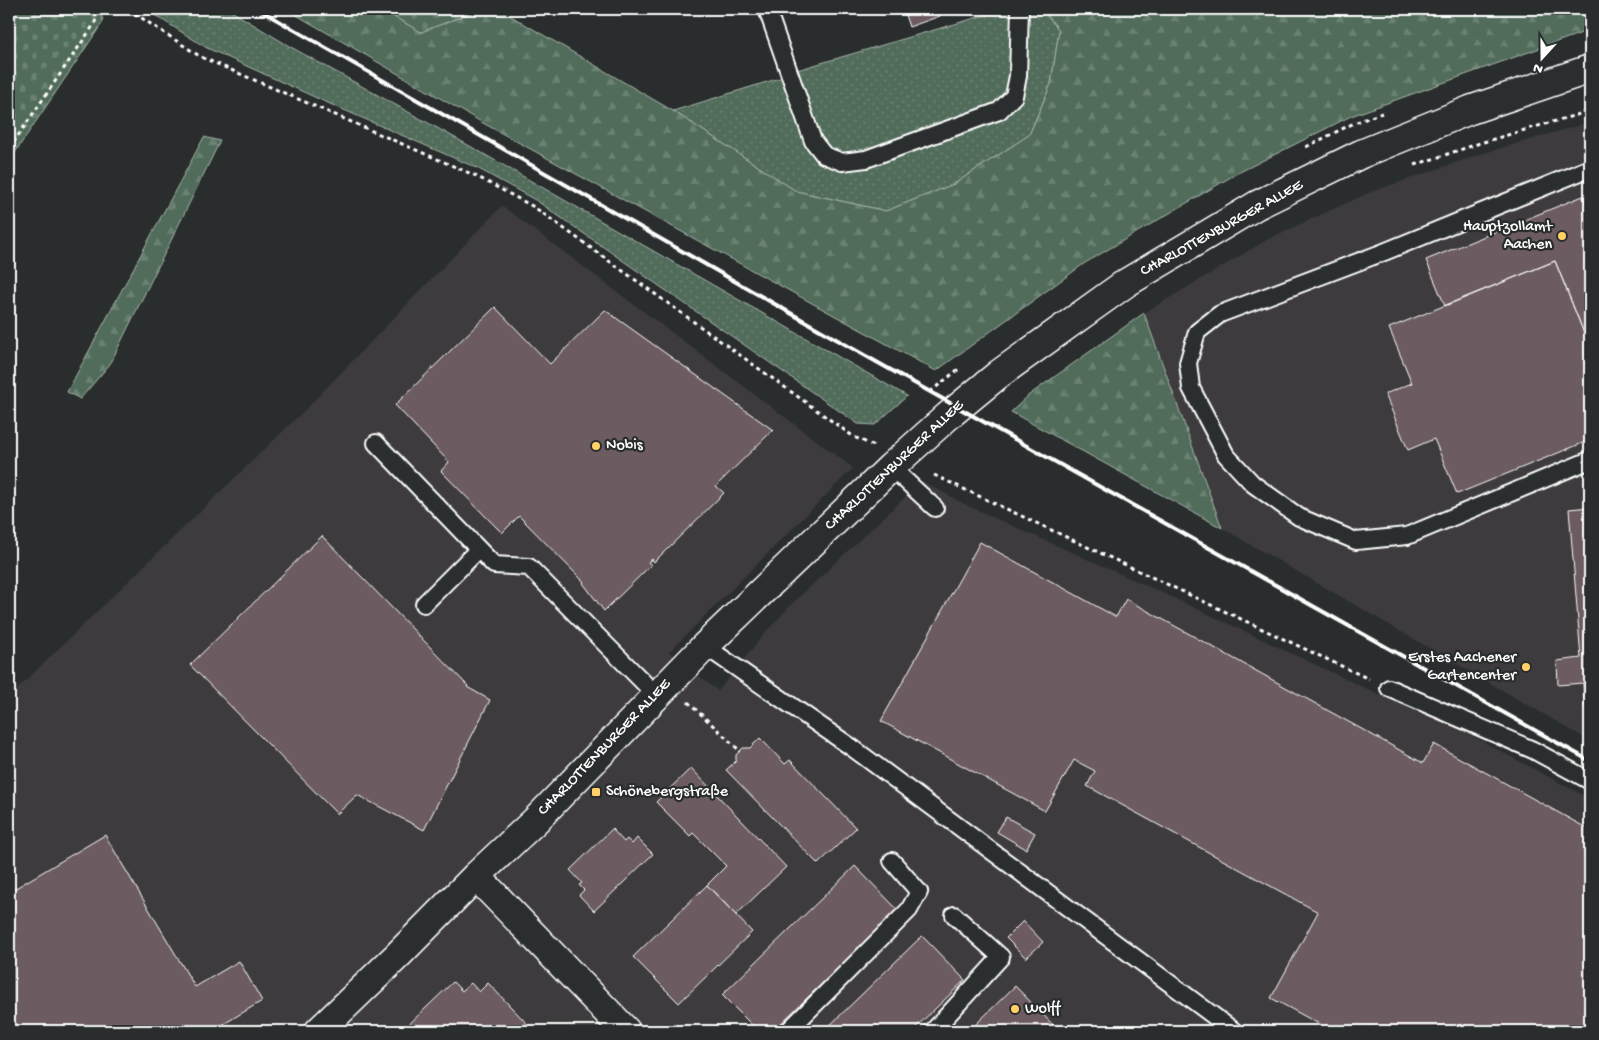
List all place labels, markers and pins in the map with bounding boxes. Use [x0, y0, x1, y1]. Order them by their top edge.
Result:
place label: Hauptzollamt Aachen [1463, 218, 1553, 255]
marker: Hauptzollamt Aachen [1556, 230, 1568, 242]
place label: Nobis [606, 437, 644, 456]
marker: Nobis [590, 440, 602, 452]
place label: Erstes Aachener Gartencenter [1408, 649, 1517, 686]
marker: Erstes Aachener Gartencenter [1520, 661, 1532, 673]
place label: Schönebergstraße [606, 783, 729, 802]
marker: Schönebergstraße [590, 786, 602, 798]
place label: Wolff [1025, 1000, 1061, 1019]
marker: Wolff [1009, 1003, 1021, 1015]

